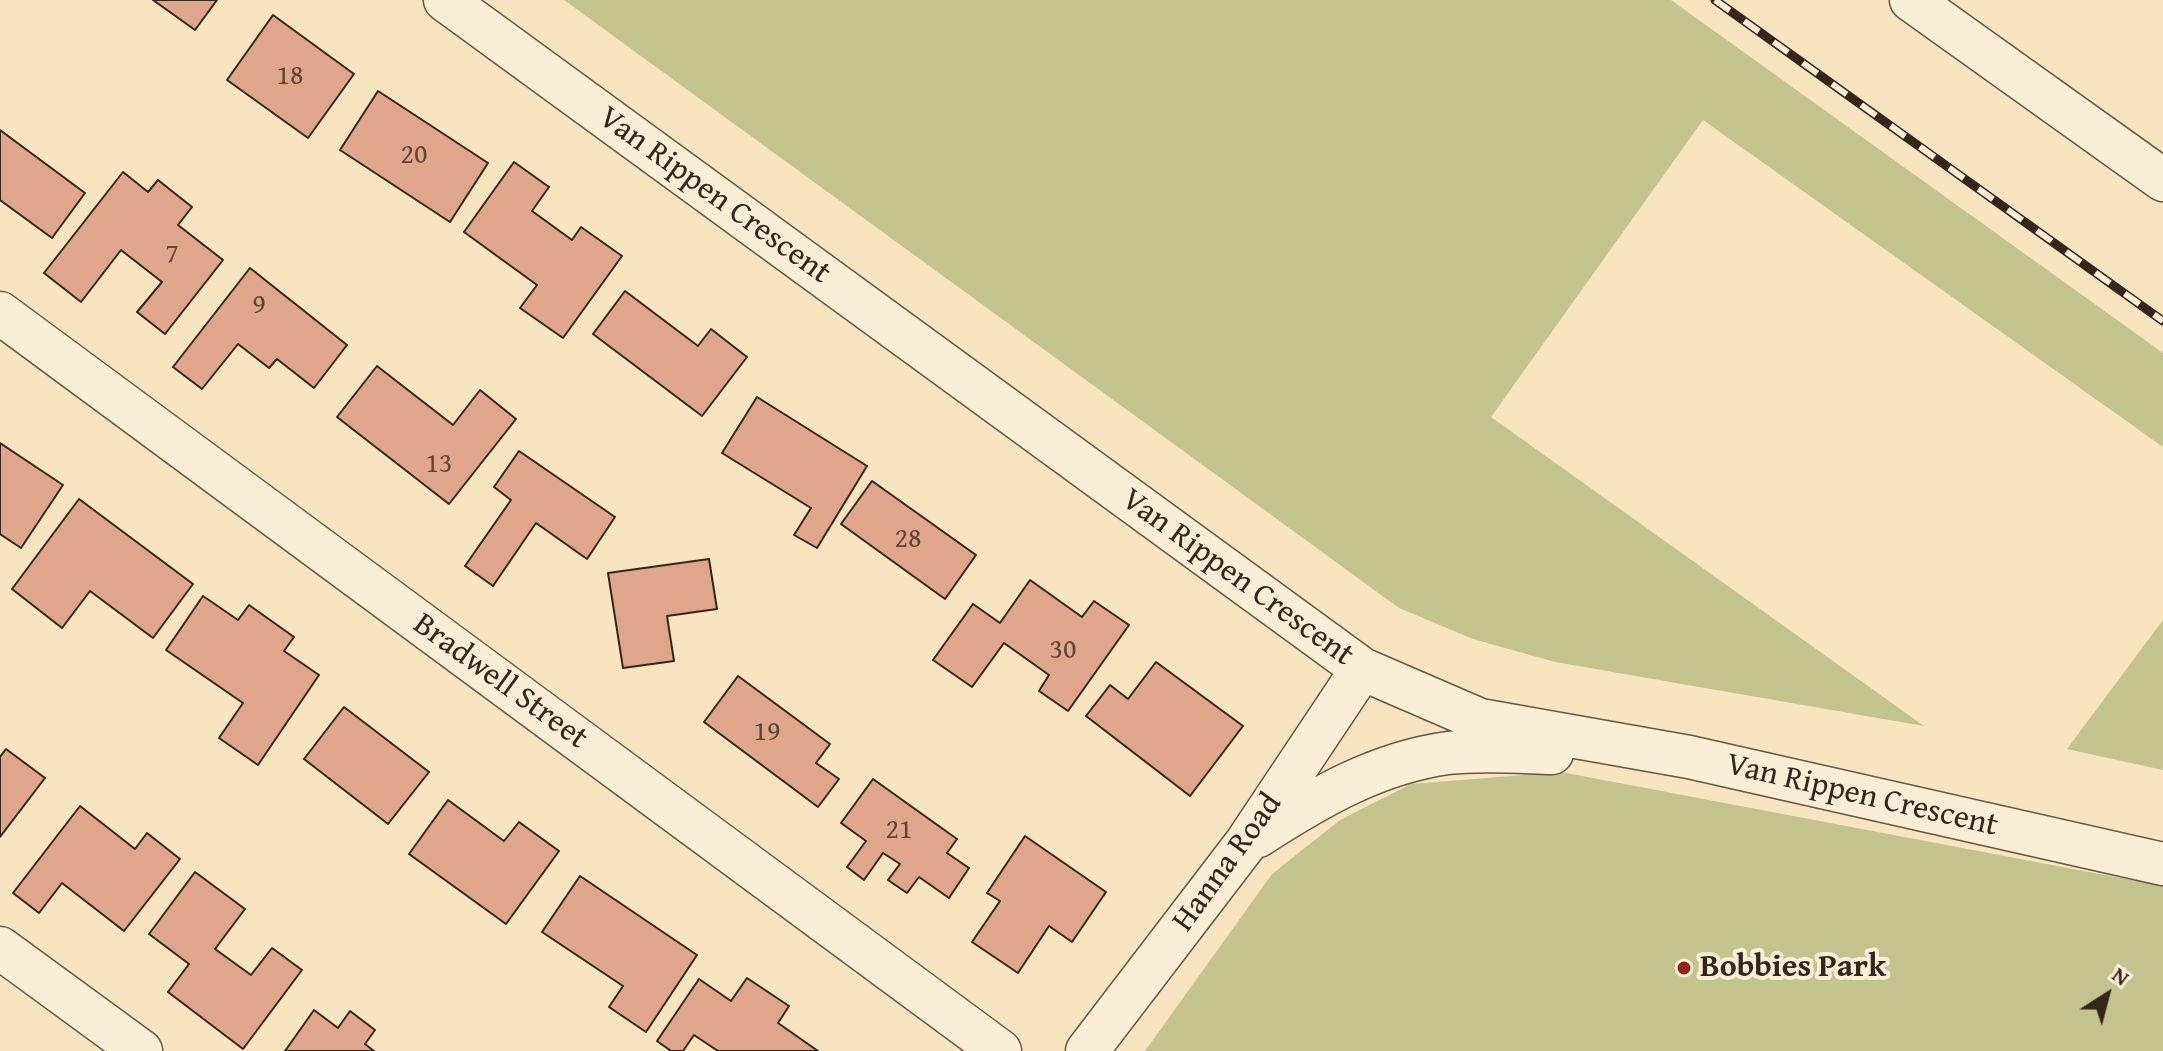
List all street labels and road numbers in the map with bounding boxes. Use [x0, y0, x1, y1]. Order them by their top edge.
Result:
street label: Van Rippen Crescent [590, 99, 838, 293]
street label: Van Rippen Crescent [1113, 481, 1361, 675]
street label: Bradwell Street [405, 606, 595, 758]
street label: Van Rippen Crescent [1723, 746, 2001, 846]
street label: Hanna Road [1165, 786, 1291, 940]

